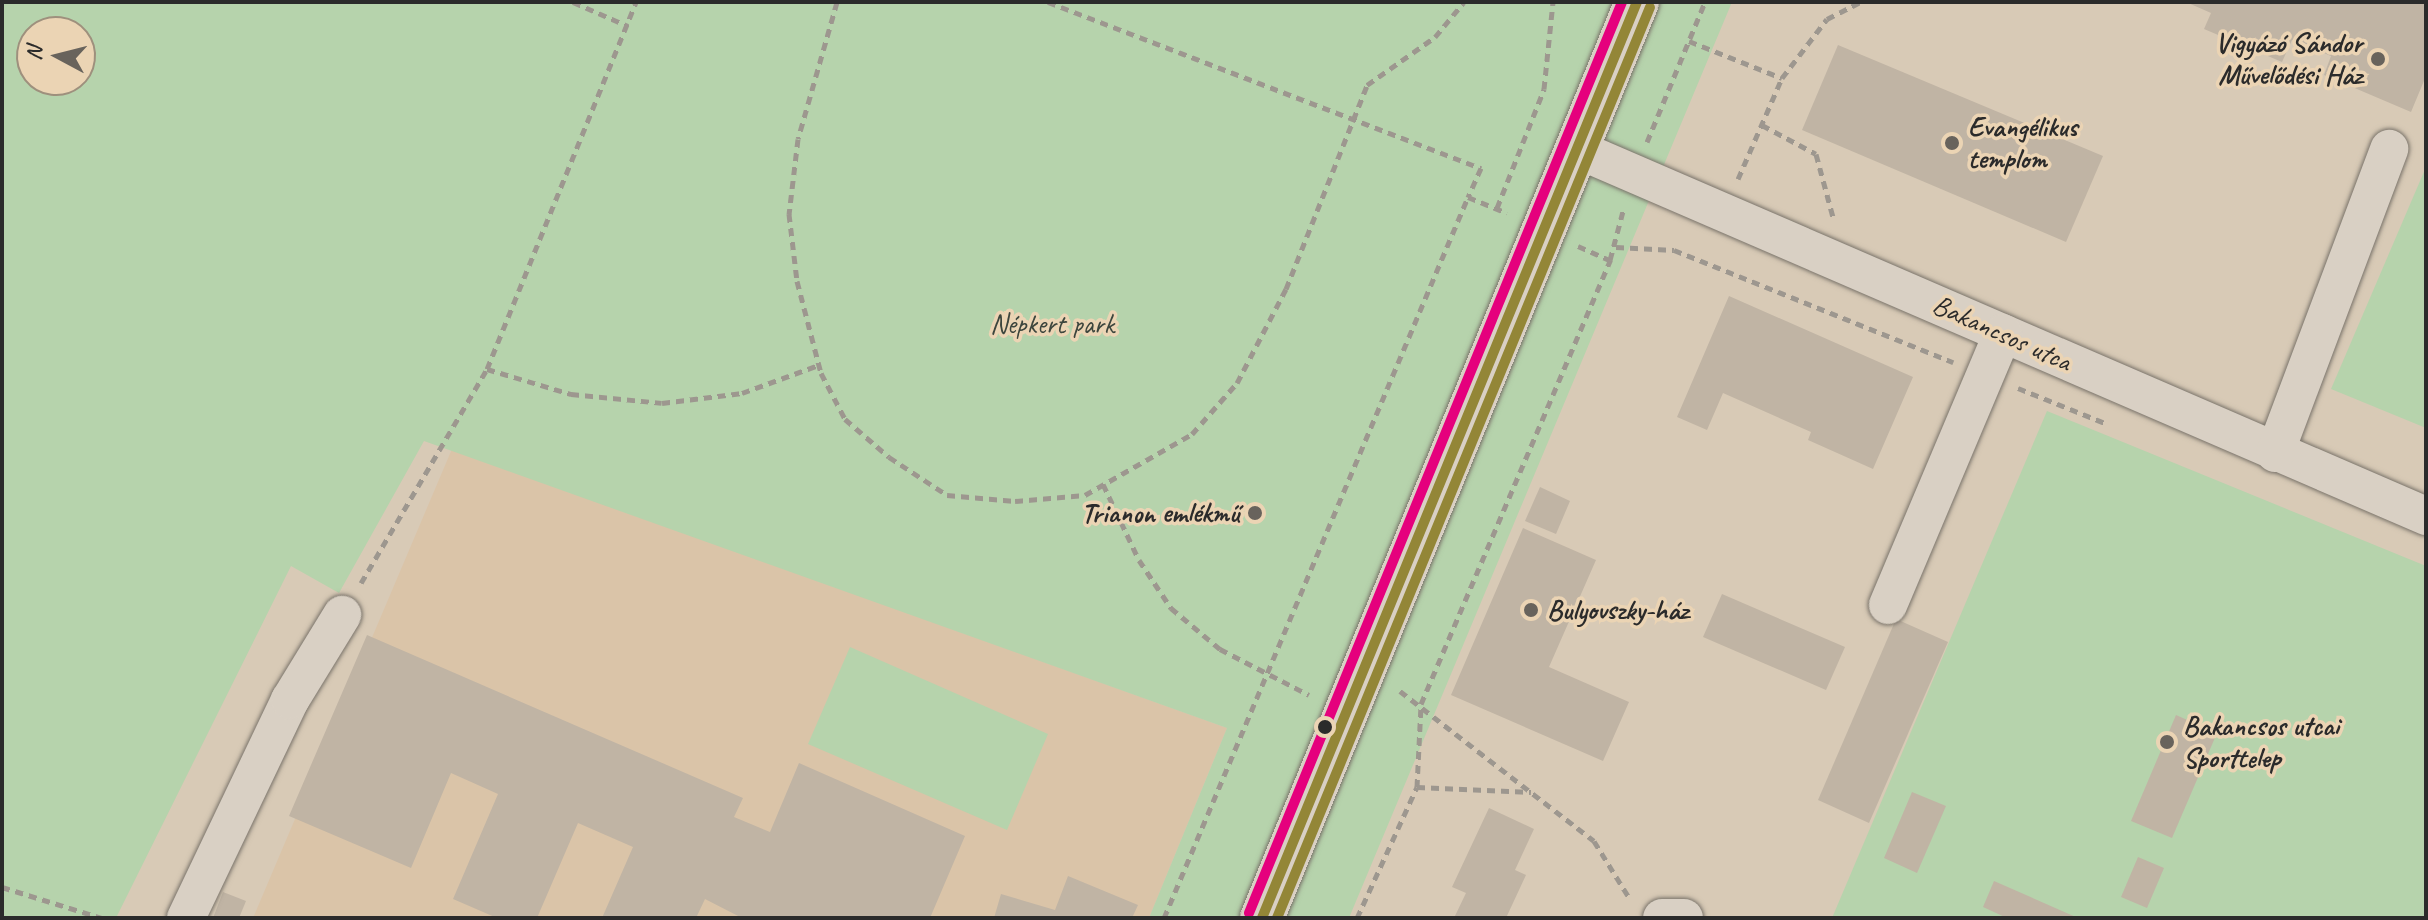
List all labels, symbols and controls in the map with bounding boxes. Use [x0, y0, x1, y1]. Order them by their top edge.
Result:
north arrow [16, 16, 96, 96]
place label: Vigyázó Sándor Művelődési Ház [2215, 26, 2362, 92]
text: N [19, 45, 49, 62]
marker: Vigyázó Sándor Művelődési Ház [2369, 50, 2387, 68]
place label: Evangélikus templom [1968, 110, 2077, 176]
marker: Evangélikus templom [1943, 134, 1961, 152]
street label: Bakancsos utca [1928, 288, 2076, 378]
park label: Népkert park [989, 307, 1115, 341]
place label: Trianon emlékmű [1081, 496, 1239, 530]
marker: Trianon emlékmű [1246, 504, 1264, 522]
place label: Bulyovszky-ház [1547, 593, 1688, 627]
marker: Bulyovszky-ház [1522, 601, 1540, 619]
place label: Bakancsos utcai Sporttelep [2183, 709, 2339, 775]
unlabelled marker [1317, 719, 1333, 735]
marker: Bakancsos utcai Sporttelep [2158, 733, 2176, 751]

